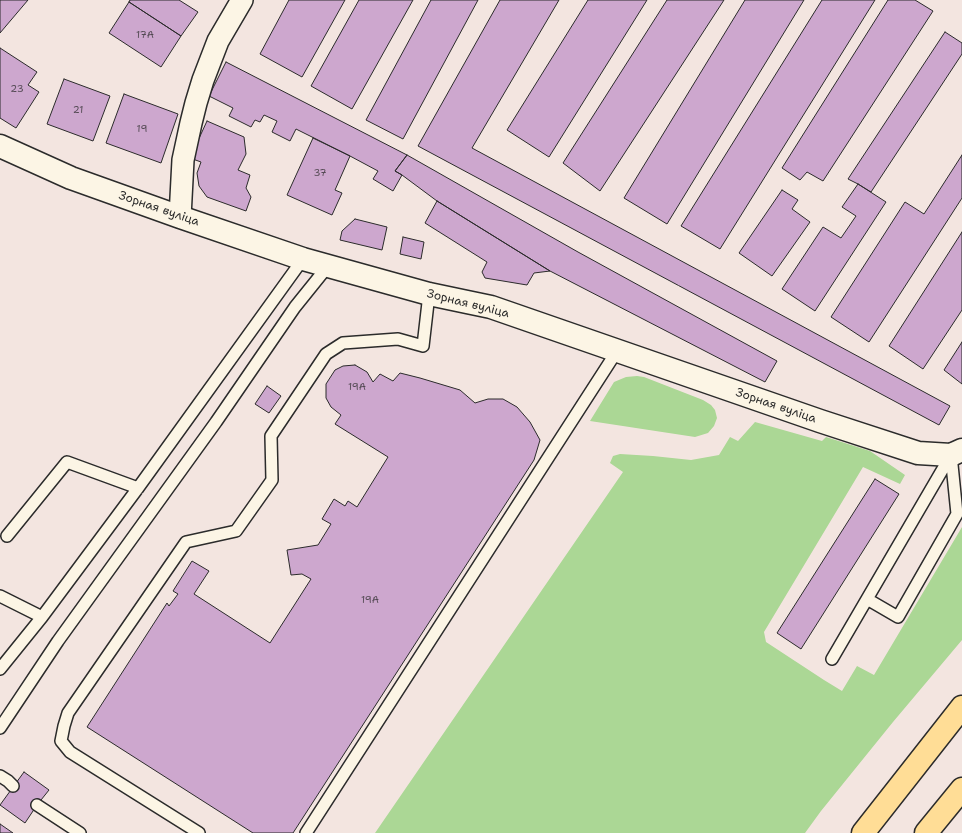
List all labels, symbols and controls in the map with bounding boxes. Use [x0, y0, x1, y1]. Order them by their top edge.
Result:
house number: 17А [136, 29, 154, 41]
house number: 23 [10, 83, 24, 95]
house number: 21 [73, 104, 83, 116]
house number: 19 [137, 123, 147, 135]
house number: 37 [313, 167, 327, 179]
street label: Зорная вуліца [117, 188, 201, 230]
street label: Зорная вуліца [425, 287, 511, 321]
house number: 19А [348, 381, 366, 393]
street label: Зорная вуліца [734, 385, 818, 427]
house number: 19А [361, 594, 379, 606]

